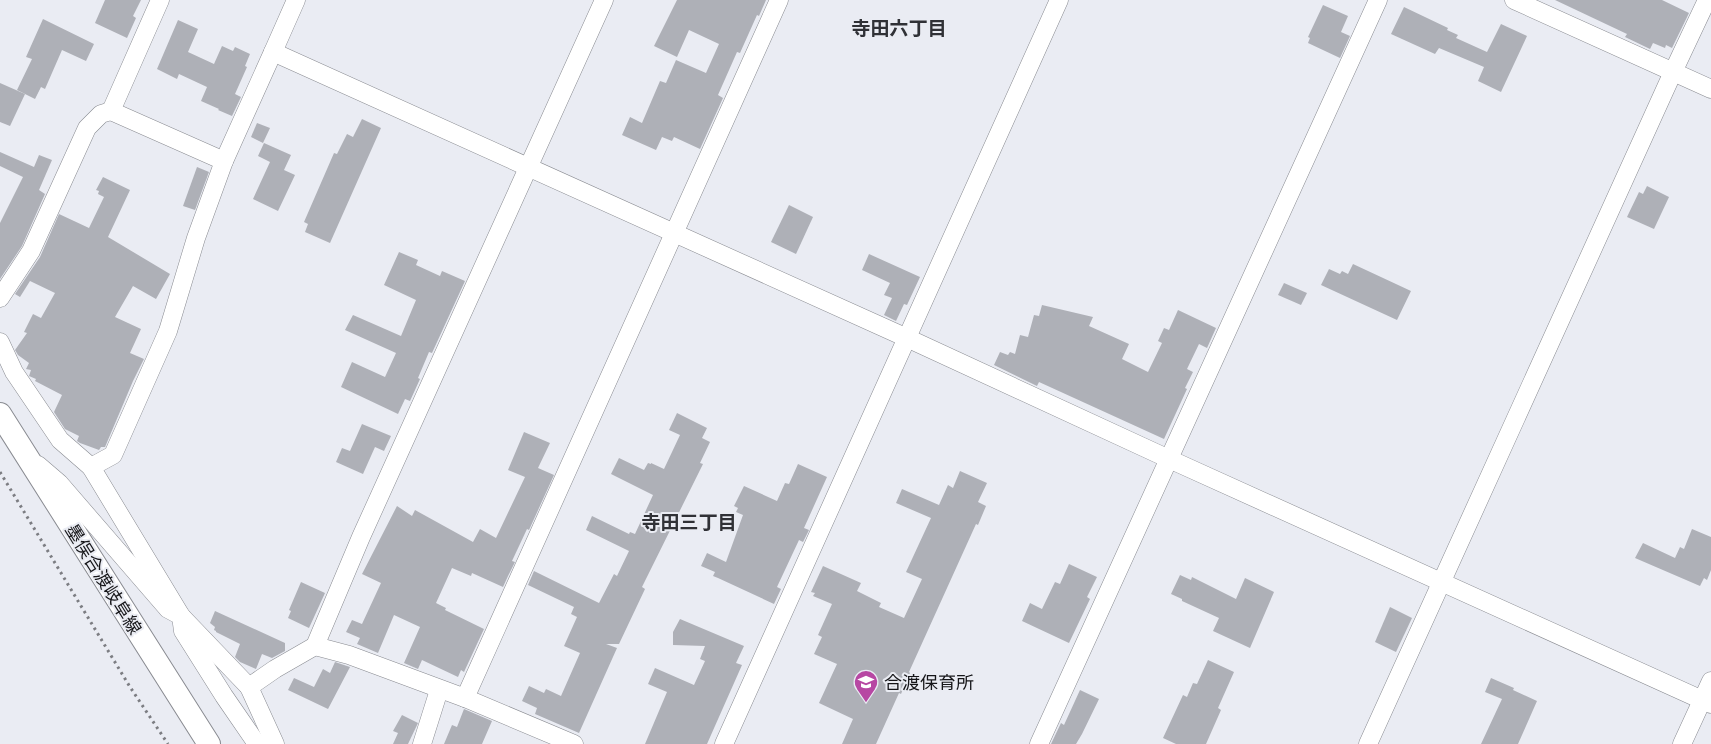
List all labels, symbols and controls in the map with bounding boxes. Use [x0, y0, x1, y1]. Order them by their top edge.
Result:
district label: 寺田六丁目 [851, 14, 947, 40]
district label: 寺田三丁目 [641, 508, 737, 534]
street label: 墨俣合渡岐阜線 [60, 519, 148, 639]
school or university icon: 合渡保育所 [853, 669, 879, 703]
place label: 合渡保育所 [884, 670, 974, 694]

